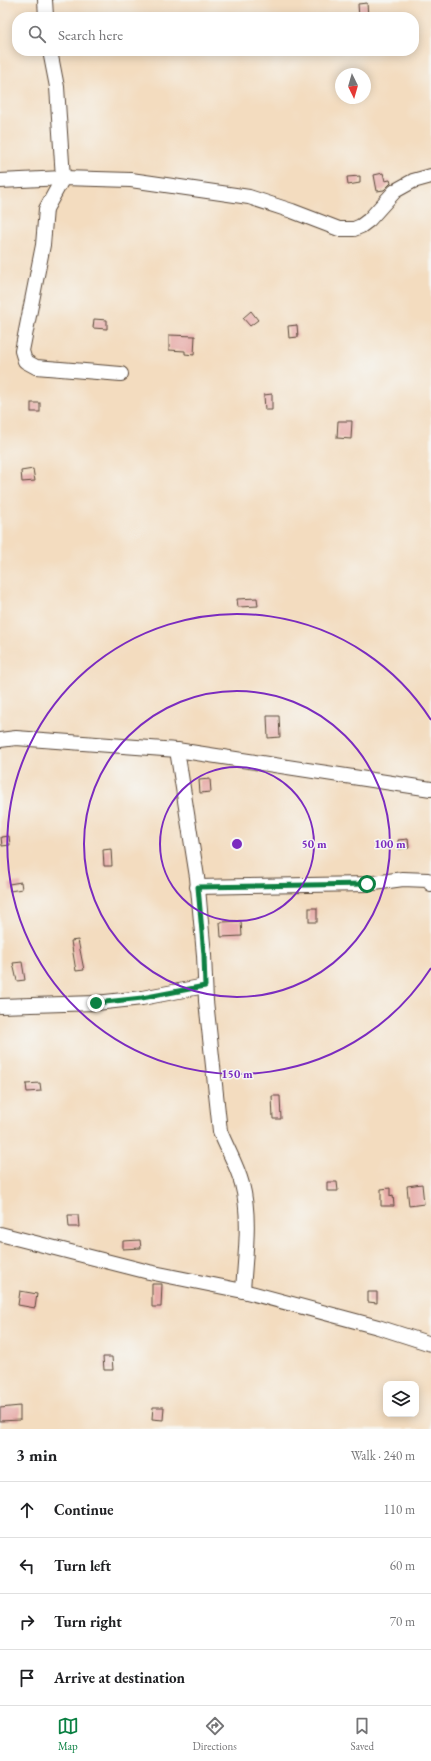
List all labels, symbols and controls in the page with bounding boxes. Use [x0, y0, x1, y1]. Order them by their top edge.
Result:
search box [12, 12, 419, 56]
icon: search [26, 23, 48, 45]
text: Search here [58, 25, 123, 44]
north arrow [335, 68, 371, 104]
text: 50 m [301, 836, 327, 852]
text: 100 m [374, 836, 406, 852]
centre of rings [230, 837, 244, 851]
route start [358, 875, 376, 893]
route end [87, 994, 105, 1012]
text: 150 m [221, 1066, 253, 1082]
map controls [383, 1381, 419, 1417]
button: layers [383, 1381, 419, 1417]
text: 3 min [16, 1444, 57, 1466]
text: Walk · 240 m [351, 1447, 415, 1464]
icon: ahead [16, 1499, 38, 1521]
text: Continue [54, 1500, 114, 1519]
text: 110 m [384, 1501, 415, 1518]
icon: left [16, 1555, 38, 1577]
text: Turn left [54, 1556, 111, 1575]
text: 60 m [390, 1557, 415, 1574]
icon: right [16, 1611, 38, 1633]
text: Turn right [54, 1612, 122, 1631]
text: 70 m [390, 1613, 415, 1630]
icon: arrive [16, 1667, 38, 1689]
text: Arrive at destination [54, 1668, 185, 1687]
tab: Map [57, 1715, 79, 1753]
tab: Directions [193, 1715, 237, 1753]
tab: Saved [351, 1715, 374, 1753]

